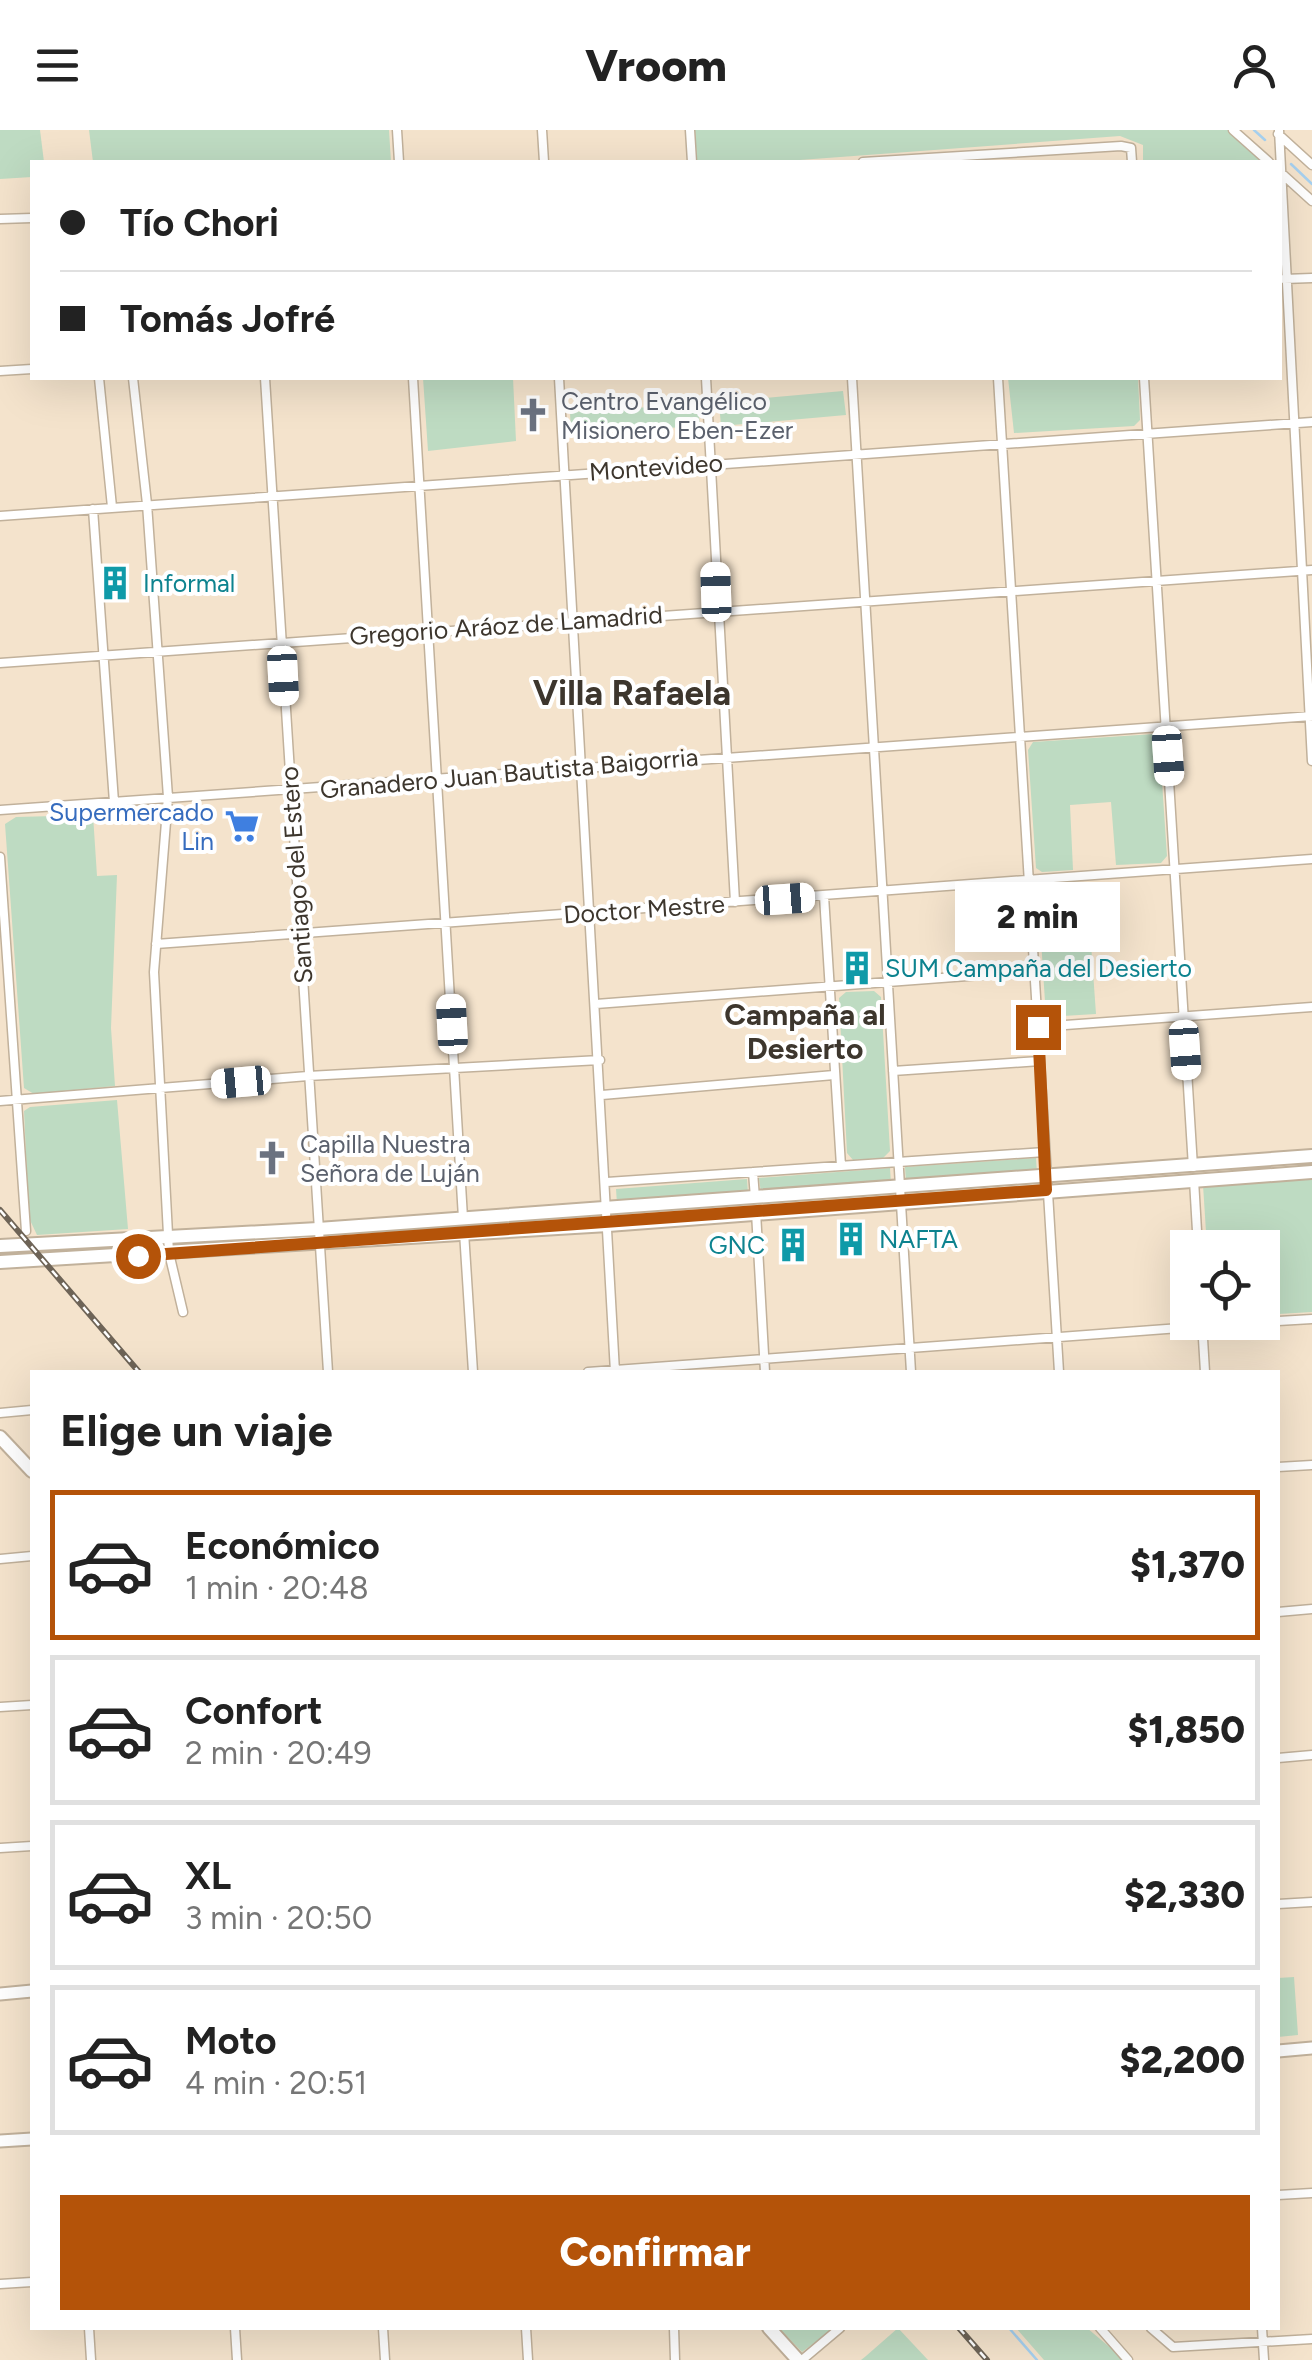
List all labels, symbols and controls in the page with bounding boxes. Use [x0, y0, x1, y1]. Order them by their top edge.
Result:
icon: menu [30, 38, 85, 93]
text: Vroom [585, 38, 727, 92]
icon: person [1227, 38, 1282, 93]
text: Tío Chori [120, 200, 279, 246]
text: Tomás Jofré [120, 296, 335, 342]
place label: Centro Evangélico Misionero Eben-Ezer [561, 386, 794, 445]
church icon: Centro Evangélico Misionero Eben-Ezer [514, 396, 552, 434]
street label: Montevideo [588, 447, 724, 487]
car [700, 561, 732, 623]
building icon: Informal [96, 564, 134, 602]
place label: Informal [143, 568, 235, 598]
street label: Gregorio Aráoz de Lamadrid [348, 599, 664, 651]
car [266, 645, 300, 707]
district label: Villa Rafaela [533, 672, 731, 714]
car [1151, 725, 1185, 787]
street label: Granadero Juan Bautista Baigorria [319, 742, 699, 804]
street label: Santiago del Estero [273, 765, 319, 985]
place label: Supermercado Lin [49, 797, 214, 856]
supermarket icon: Supermercado Lin [223, 807, 261, 845]
car [754, 882, 816, 916]
callout: 2 min [956, 882, 1120, 952]
street label: Doctor Mestre [562, 888, 726, 930]
text: 2 min [997, 898, 1078, 936]
building icon: SUM Campaña del Desierto [838, 949, 876, 987]
place label: SUM Campaña del Desierto [885, 953, 1192, 983]
car [435, 993, 469, 1055]
district label: Campaña al Desierto [724, 996, 886, 1067]
route end [1016, 1005, 1061, 1050]
car [1168, 1019, 1202, 1081]
car [210, 1064, 272, 1100]
place label: Capilla Nuestra Señora de Luján [300, 1129, 480, 1188]
church icon: Capilla Nuestra Señora de Luján [253, 1139, 291, 1177]
building icon: NAFTA [832, 1220, 870, 1258]
place label: NAFTA [879, 1224, 958, 1254]
building icon: GNC [774, 1226, 812, 1264]
place label: GNC [709, 1230, 765, 1260]
map controls [1170, 1230, 1280, 1340]
button: locate [1170, 1230, 1280, 1340]
route start [116, 1234, 161, 1279]
text: Elige un viaje [60, 1403, 333, 1457]
icon: car [65, 1520, 155, 1610]
text: Económico [185, 1523, 380, 1569]
text: $1,370 [1130, 1542, 1245, 1588]
text: 1 min · 20:48 [185, 1569, 369, 1607]
icon: car [65, 1685, 155, 1775]
text: Confort [185, 1688, 322, 1734]
text: $1,850 [1127, 1707, 1245, 1753]
text: 2 min · 20:49 [185, 1734, 372, 1772]
icon: car [65, 1850, 155, 1940]
text: XL [185, 1853, 231, 1899]
text: $2,330 [1124, 1872, 1245, 1918]
text: 3 min · 20:50 [185, 1899, 372, 1937]
icon: car [65, 2015, 155, 2105]
text: Moto [185, 2018, 277, 2064]
text: $2,200 [1120, 2037, 1245, 2083]
text: 4 min · 20:51 [185, 2064, 367, 2102]
button: Confirmar [60, 2195, 1250, 2310]

